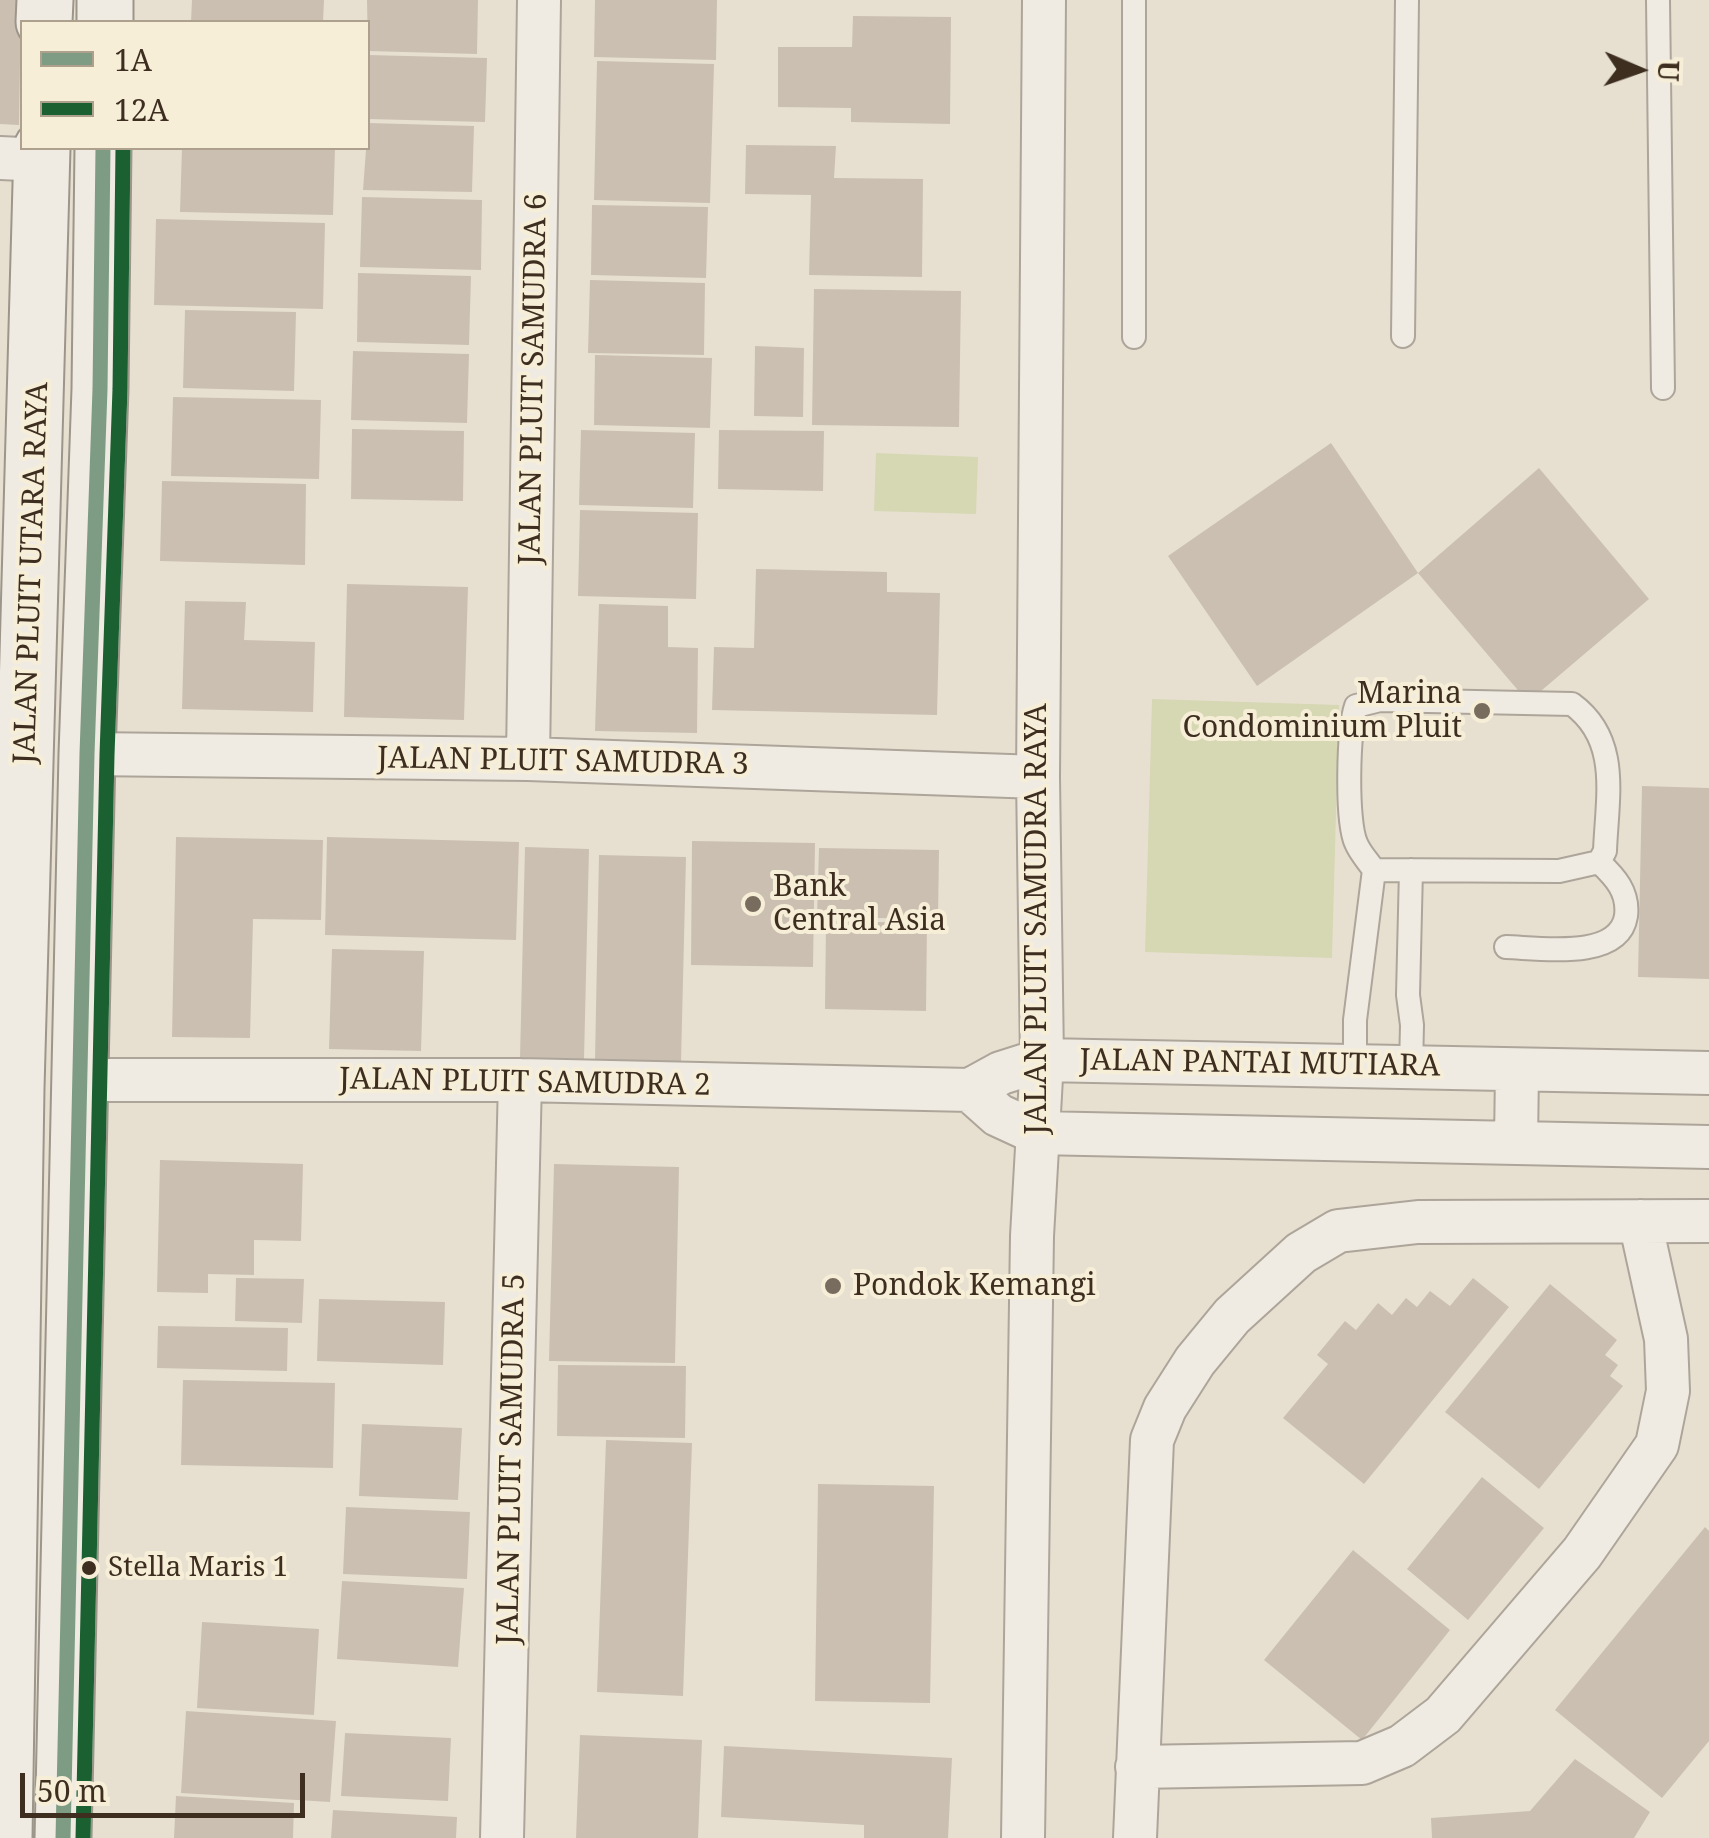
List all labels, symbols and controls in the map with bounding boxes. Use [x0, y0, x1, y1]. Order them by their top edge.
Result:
legend [20, 20, 370, 150]
north arrow [1589, 20, 1689, 120]
text: 1A [114, 39, 152, 80]
text: U [1650, 60, 1688, 82]
text: 12A [114, 89, 169, 130]
street label: JALAN PLUIT SAMUDRA 6 [513, 193, 555, 565]
street label: JALAN PLUIT UTARA RAYA [7, 381, 57, 765]
place label: Marina Condominium Pluit [1182, 676, 1462, 746]
marker: Marina Condominium Pluit [1471, 700, 1493, 722]
street label: JALAN PLUIT SAMUDRA RAYA [1019, 703, 1055, 1135]
street label: JALAN PLUIT SAMUDRA 3 [377, 741, 749, 783]
place label: Bank Central Asia [773, 869, 946, 940]
marker: Bank Central Asia [742, 893, 764, 915]
street label: JALAN PANTAI MUTIARA [1079, 1043, 1441, 1085]
street label: JALAN PLUIT SAMUDRA 2 [339, 1062, 711, 1104]
place label: Pondok Kemangi [853, 1268, 1096, 1304]
street label: JALAN PLUIT SAMUDRA 5 [491, 1273, 533, 1645]
marker: Pondok Kemangi [822, 1275, 844, 1297]
place label: Stella Maris 1 [108, 1551, 288, 1585]
marker: Stella Maris 1 [79, 1558, 99, 1578]
scale bar [25, 1753, 310, 1815]
text: 50 m [37, 1770, 107, 1811]

